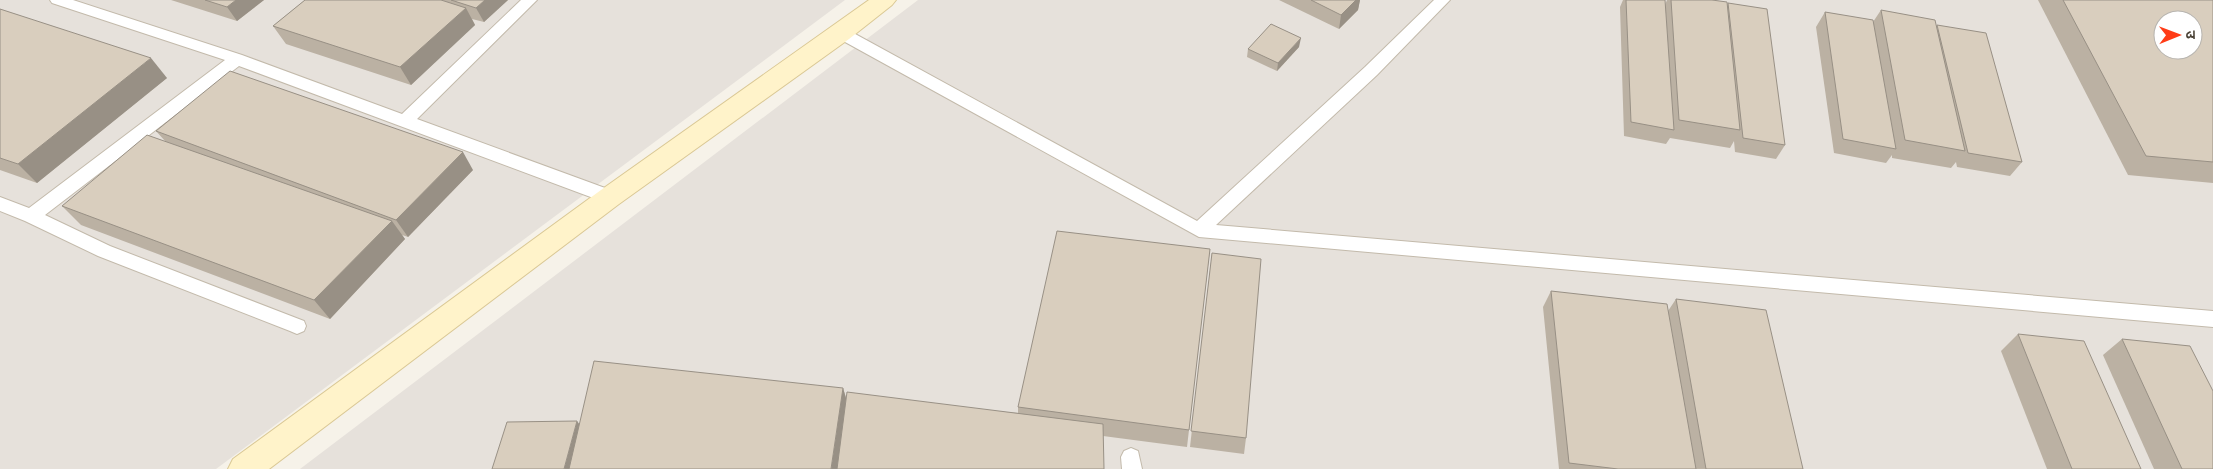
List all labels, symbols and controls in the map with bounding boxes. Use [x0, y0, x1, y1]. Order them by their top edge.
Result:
north arrow [2153, 10, 2203, 60]
text: उ [2182, 31, 2200, 40]

